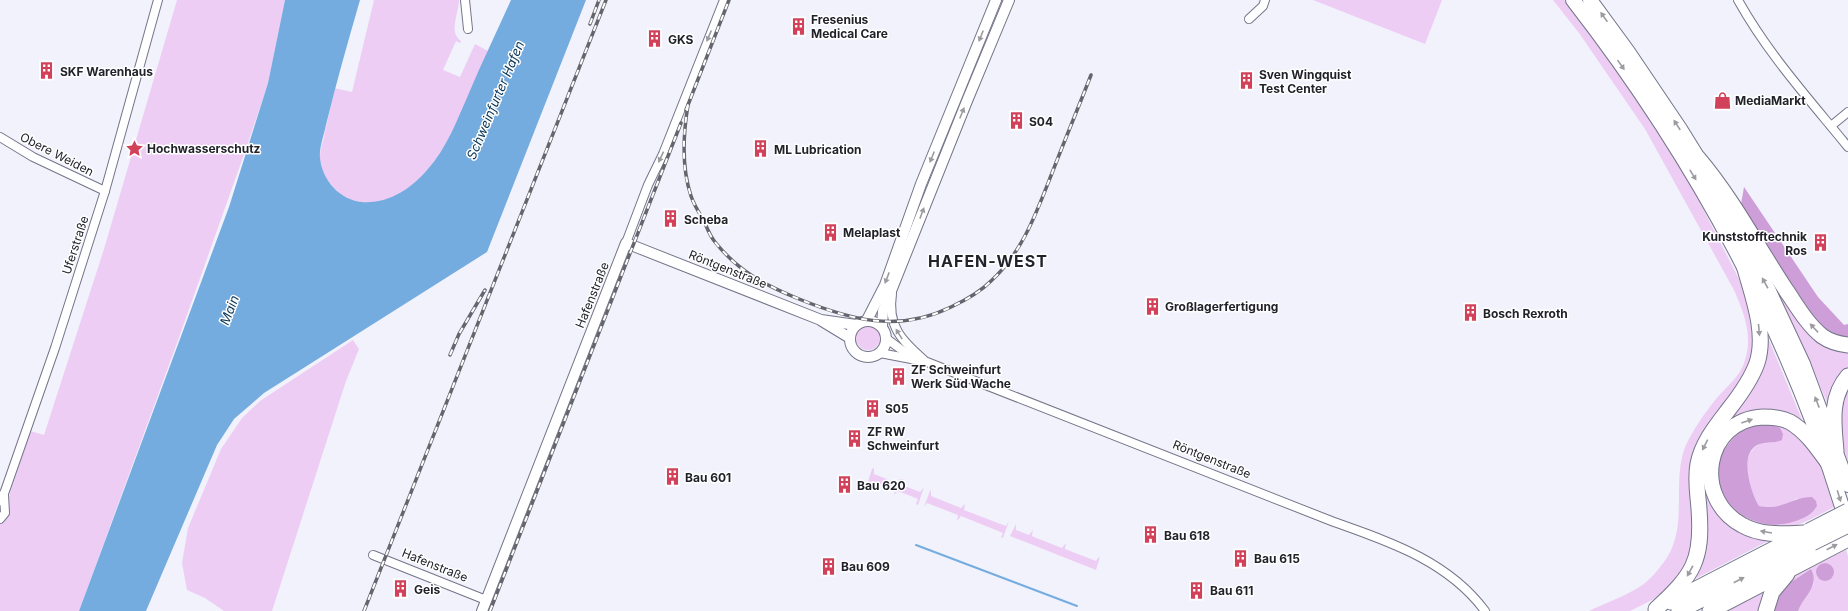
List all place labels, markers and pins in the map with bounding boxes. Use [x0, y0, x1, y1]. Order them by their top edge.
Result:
place label: Fresenius Medical Care [811, 12, 888, 41]
building icon: Fresenius Medical Care [788, 16, 808, 36]
building icon: GKS [645, 29, 665, 49]
place label: GKS [668, 32, 694, 47]
building icon: SKF Warenhaus [37, 61, 57, 81]
place label: SKF Warenhaus [60, 64, 153, 79]
place label: Sven Wingquist Test Center [1259, 67, 1352, 96]
building icon: Sven Wingquist Test Center [1236, 71, 1256, 91]
shop icon: MediaMarkt [1712, 90, 1732, 110]
place label: MediaMarkt [1735, 93, 1806, 108]
building icon: S04 [1006, 111, 1026, 131]
place label: S04 [1029, 114, 1053, 129]
place icon: Hochwasserschutz [124, 138, 144, 158]
building icon: ML Lubrication [751, 139, 771, 159]
place label: Hochwasserschutz [147, 141, 261, 156]
place label: ML Lubrication [774, 142, 861, 157]
building icon: Scheba [661, 209, 681, 229]
place label: Scheba [684, 212, 728, 227]
building icon: Melaplast [820, 222, 840, 242]
place label: Melaplast [843, 225, 901, 240]
place label: Kunststofftechnik Ros [1702, 229, 1807, 258]
building icon: Kunststofftechnik Ros [1810, 233, 1830, 253]
building icon: Großlagerfertigung [1142, 296, 1162, 316]
place label: Großlagerfertigung [1165, 299, 1278, 314]
building icon: Bosch Rexroth [1460, 303, 1480, 323]
place label: Bosch Rexroth [1483, 306, 1568, 321]
place label: ZF Schweinfurt Werk Süd Wache [911, 362, 1011, 391]
building icon: ZF Schweinfurt Werk Süd Wache [888, 366, 908, 386]
building icon: S05 [862, 398, 882, 418]
place label: S05 [885, 401, 909, 416]
place label: ZF RW Schweinfurt [867, 424, 940, 453]
building icon: ZF RW Schweinfurt [844, 428, 864, 448]
building icon: Bau 601 [662, 467, 682, 487]
place label: Bau 601 [685, 470, 731, 485]
building icon: Bau 620 [834, 475, 854, 495]
place label: Bau 620 [857, 478, 906, 493]
building icon: Bau 618 [1141, 525, 1161, 545]
place label: Bau 618 [1164, 528, 1210, 543]
building icon: Bau 615 [1231, 548, 1251, 568]
place label: Bau 615 [1254, 551, 1300, 566]
building icon: Bau 609 [818, 556, 838, 576]
place label: Bau 609 [841, 559, 890, 574]
building icon: Geis [391, 579, 411, 599]
building icon: Bau 611 [1187, 580, 1207, 600]
place label: Geis [414, 582, 440, 597]
place label: Bau 611 [1210, 583, 1253, 598]

